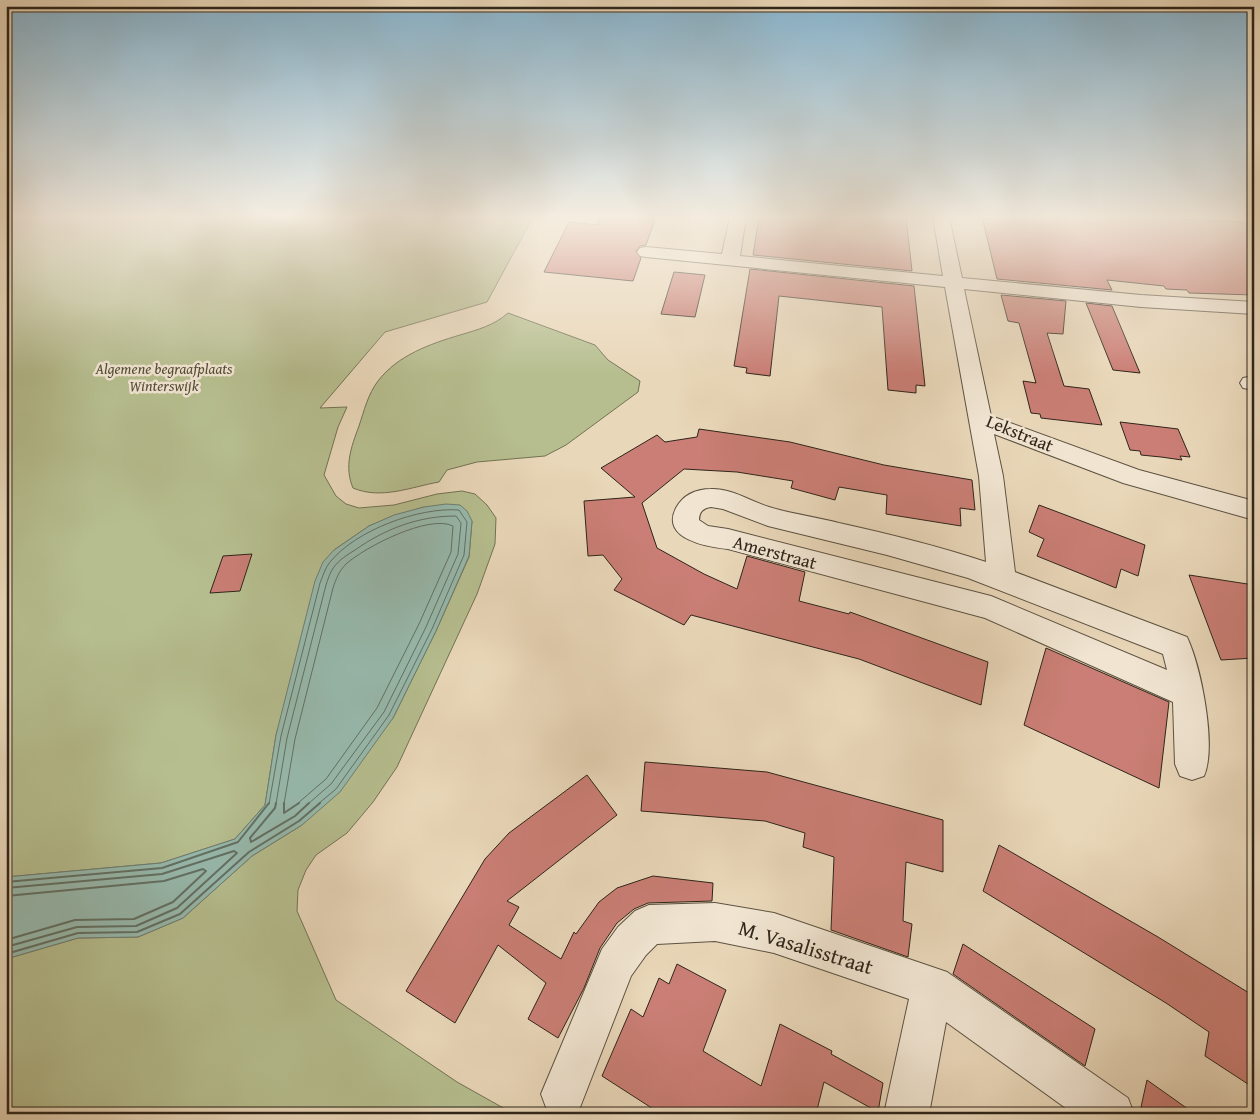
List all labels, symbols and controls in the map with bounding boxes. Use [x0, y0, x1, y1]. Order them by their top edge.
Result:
park label: Algemene begraafplaats Winterswijk [95, 358, 233, 396]
street label: Lekstraat [982, 407, 1058, 459]
street label: Amerstraat [730, 528, 820, 576]
street label: M. Vasalisstraat [735, 912, 878, 982]

